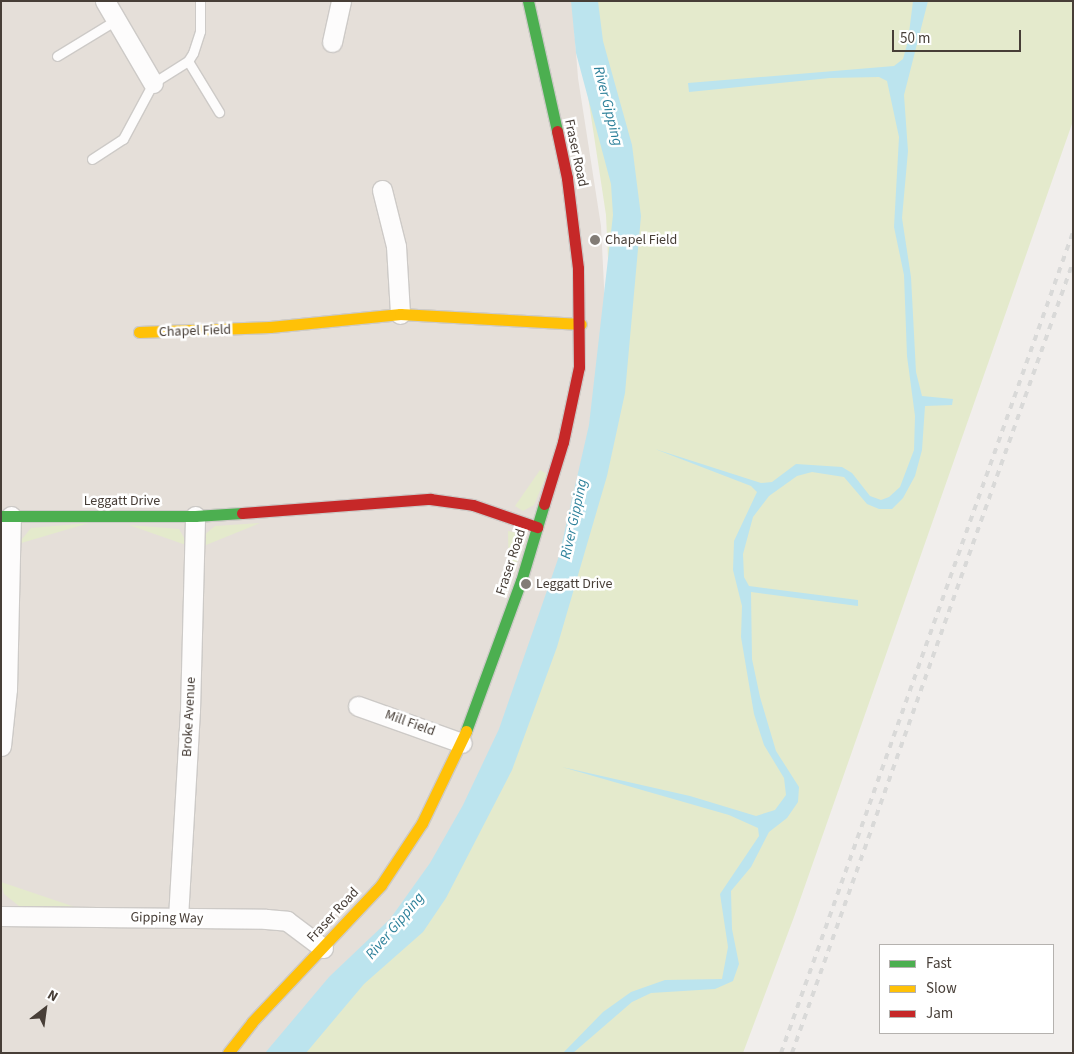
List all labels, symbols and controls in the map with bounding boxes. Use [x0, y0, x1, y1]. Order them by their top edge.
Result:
scale bar [894, 20, 1023, 52]
text: 50 m [900, 28, 930, 49]
water label: River Gipping [589, 64, 627, 148]
street label: Fraser Road [561, 118, 591, 188]
place label: Chapel Field [605, 232, 677, 248]
marker: Chapel Field [589, 234, 601, 246]
street label: Chapel Field [159, 321, 231, 341]
water label: River Gipping [557, 477, 591, 561]
street label: Leggatt Drive [84, 493, 160, 509]
street label: Fraser Road [492, 527, 530, 597]
place label: Leggatt Drive [536, 576, 613, 592]
marker: Leggatt Drive [520, 578, 532, 590]
street label: Broke Avenue [179, 677, 199, 757]
street label: Mill Field [383, 706, 437, 740]
street label: Fraser Road [303, 884, 363, 946]
water label: River Gipping [362, 889, 428, 963]
street label: Gipping Way [130, 909, 204, 927]
legend [879, 944, 1054, 1034]
text: Fast [926, 953, 952, 974]
text: Slow [926, 978, 957, 999]
north arrow [20, 984, 70, 1034]
text: N [43, 985, 62, 1007]
text: Jam [926, 1003, 953, 1024]

